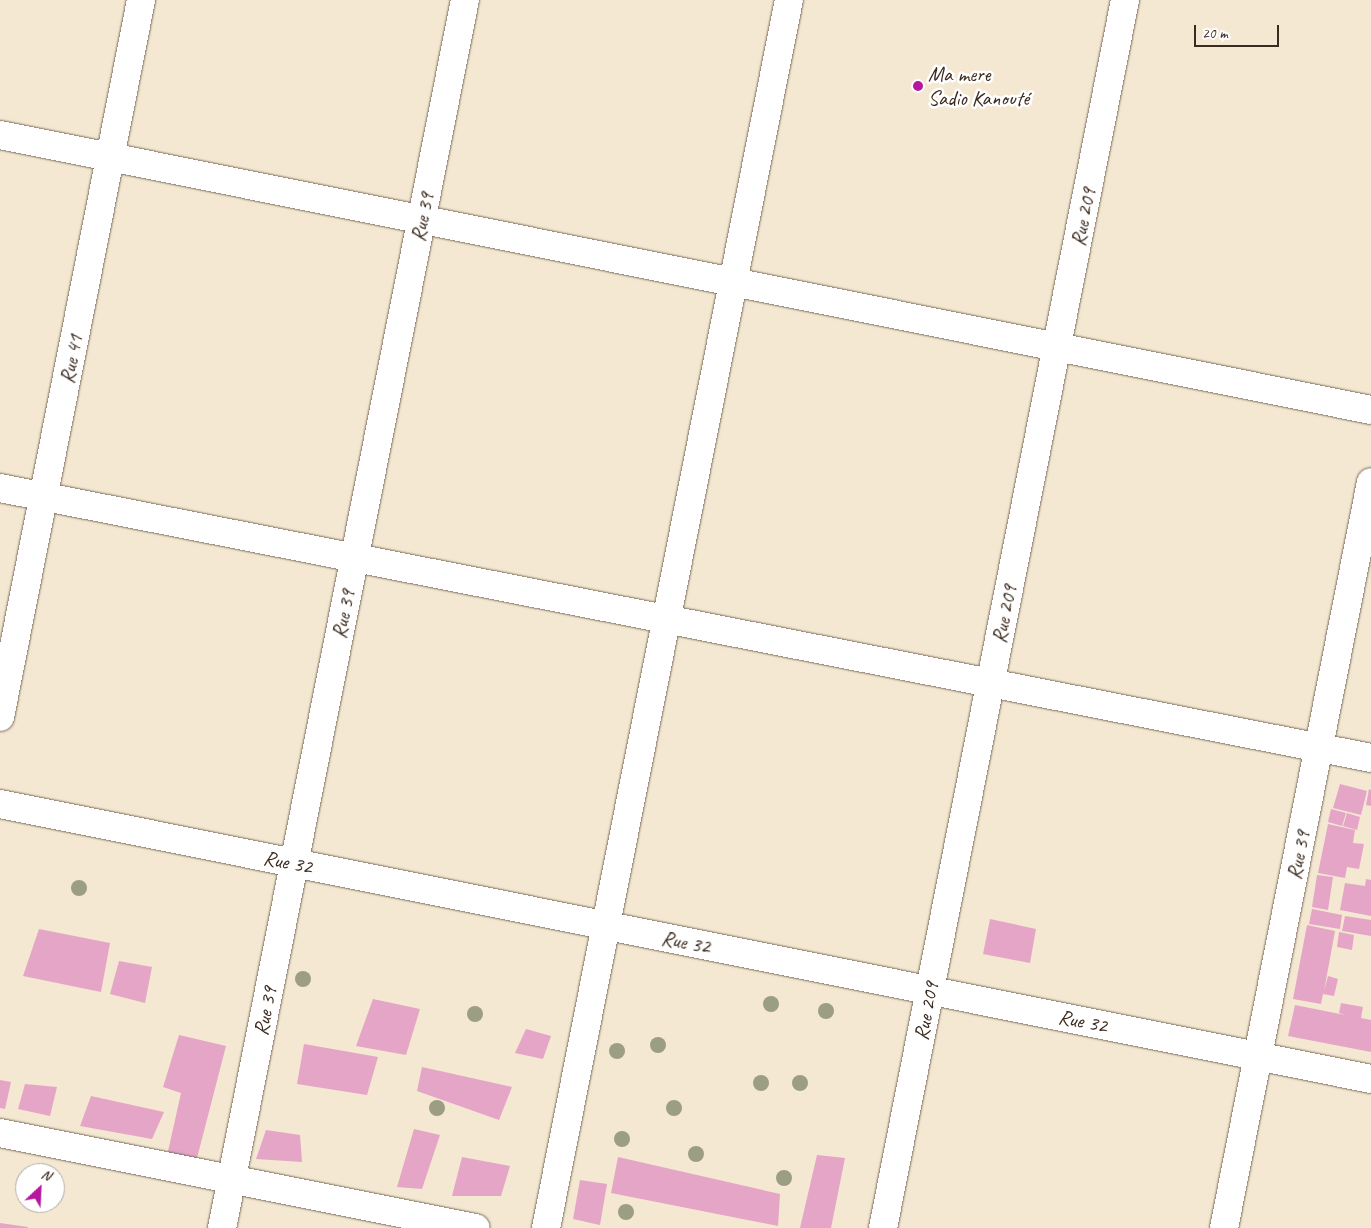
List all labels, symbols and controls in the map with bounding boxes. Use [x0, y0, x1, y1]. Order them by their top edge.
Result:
scale bar [1196, 15, 1281, 47]
text: 20 m [1202, 24, 1228, 43]
place label: Ma mere Sadio Kanouté [928, 61, 1029, 111]
marker: Ma mere Sadio Kanouté [912, 80, 924, 92]
street label: Rue 209 [1065, 186, 1101, 248]
street label: Rue 39 [405, 190, 439, 244]
street label: Rue 41 [54, 332, 88, 386]
street label: Rue 209 [986, 583, 1022, 645]
street label: Rue 39 [326, 587, 360, 641]
street label: Rue 39 [1281, 828, 1315, 882]
street label: Rue 32 [261, 845, 315, 879]
street label: Rue 32 [659, 925, 713, 959]
street label: Rue 209 [908, 980, 944, 1042]
street label: Rue 39 [248, 984, 282, 1038]
street label: Rue 32 [1056, 1004, 1110, 1038]
north arrow [15, 1163, 65, 1213]
text: N [39, 1165, 54, 1184]

